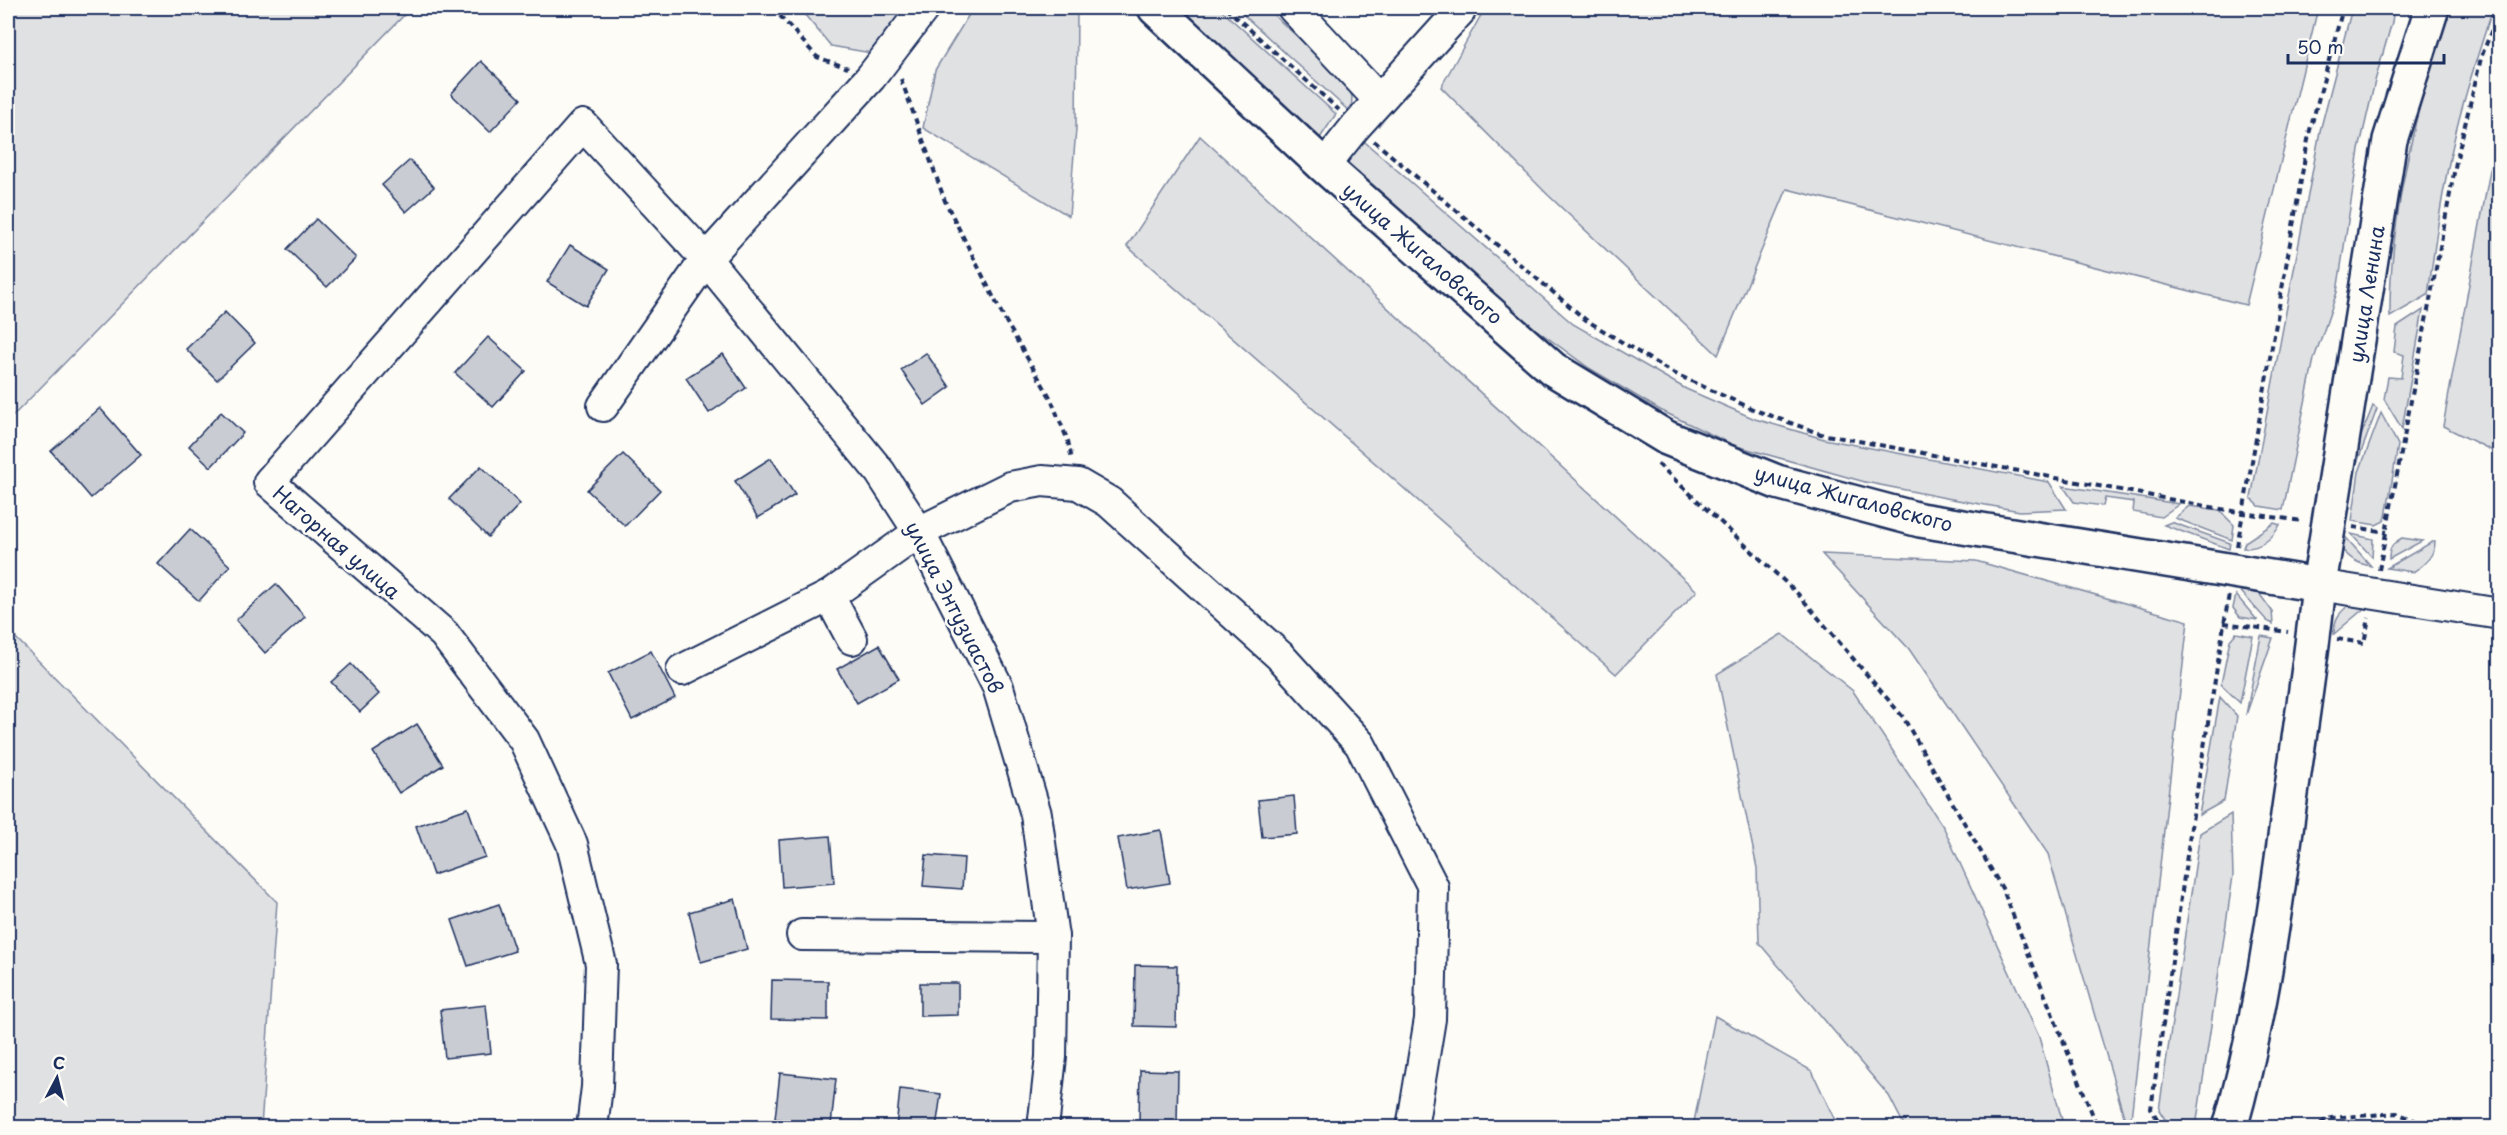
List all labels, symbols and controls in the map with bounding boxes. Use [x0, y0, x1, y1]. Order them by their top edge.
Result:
scale bar [2288, 27, 2444, 65]
text: 50 m [2297, 33, 2344, 60]
street label: улица Жигаловского [1336, 175, 1510, 331]
street label: улица Ленина [2340, 223, 2392, 365]
street label: улица Жигаловского [1752, 457, 1956, 539]
street label: Нагорная улица [267, 478, 408, 606]
street label: улица Энтузиастов [899, 516, 1011, 698]
north arrow [27, 1048, 87, 1108]
text: С [52, 1049, 66, 1075]

